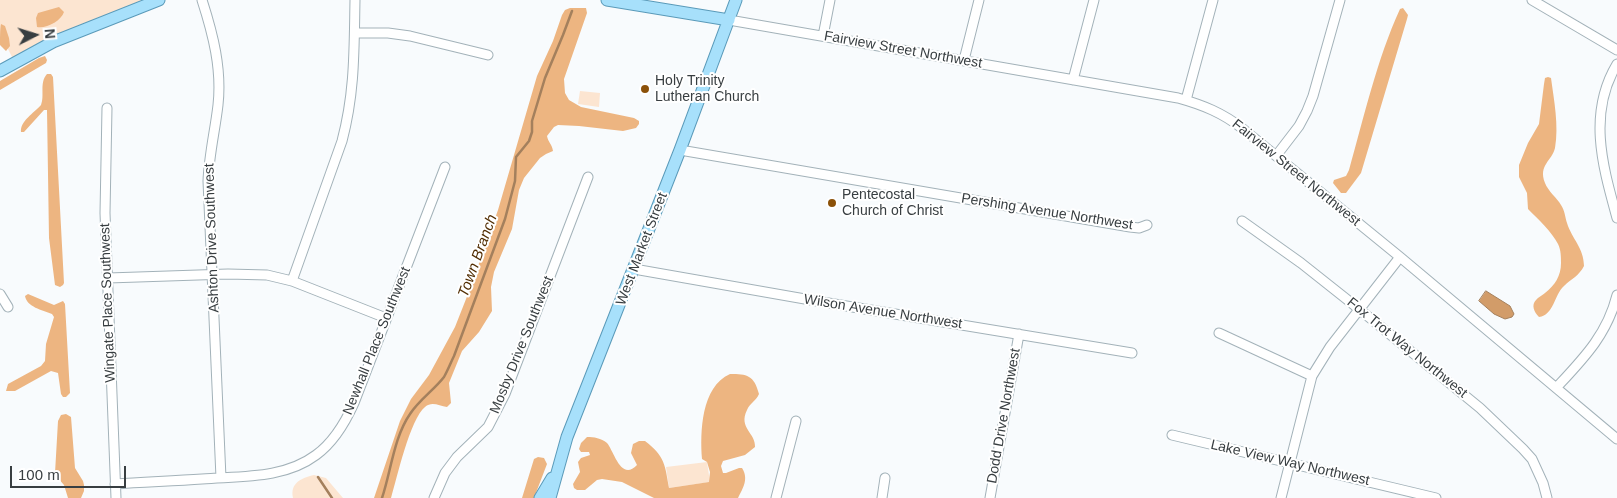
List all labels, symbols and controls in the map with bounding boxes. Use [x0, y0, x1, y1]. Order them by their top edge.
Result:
north arrow [10, 10, 60, 60]
text: N [42, 28, 58, 39]
street label: Fairview Street Northwest [823, 28, 983, 72]
place label: Holy Trinity Lutheran Church [655, 73, 759, 105]
marker: Holy Trinity Lutheran Church [639, 83, 651, 95]
street label: Fairview Street Northwest [1228, 116, 1364, 230]
street label: Ashton Drive Southwest [201, 163, 223, 313]
place label: Pentecostal Church of Christ [842, 187, 943, 220]
street label: West Market Street [613, 190, 671, 308]
street label: Pershing Avenue Northwest [960, 190, 1134, 234]
marker: Pentecostal Church of Christ [826, 197, 838, 209]
water label: Town Branch [455, 212, 501, 300]
street label: Wingate Place Southwest [97, 223, 119, 383]
street label: Newhall Place Southwest [340, 265, 414, 417]
street label: Mosby Drive Southwest [487, 274, 557, 416]
street label: Wilson Avenue Northwest [803, 291, 963, 333]
street label: Fox Trot Way Northwest [1343, 294, 1471, 402]
street label: Dodd Drive Northwest [984, 347, 1024, 485]
street label: Lake View Way Northwest [1209, 437, 1371, 489]
scale bar [12, 456, 129, 488]
text: 100 m [18, 466, 60, 483]

